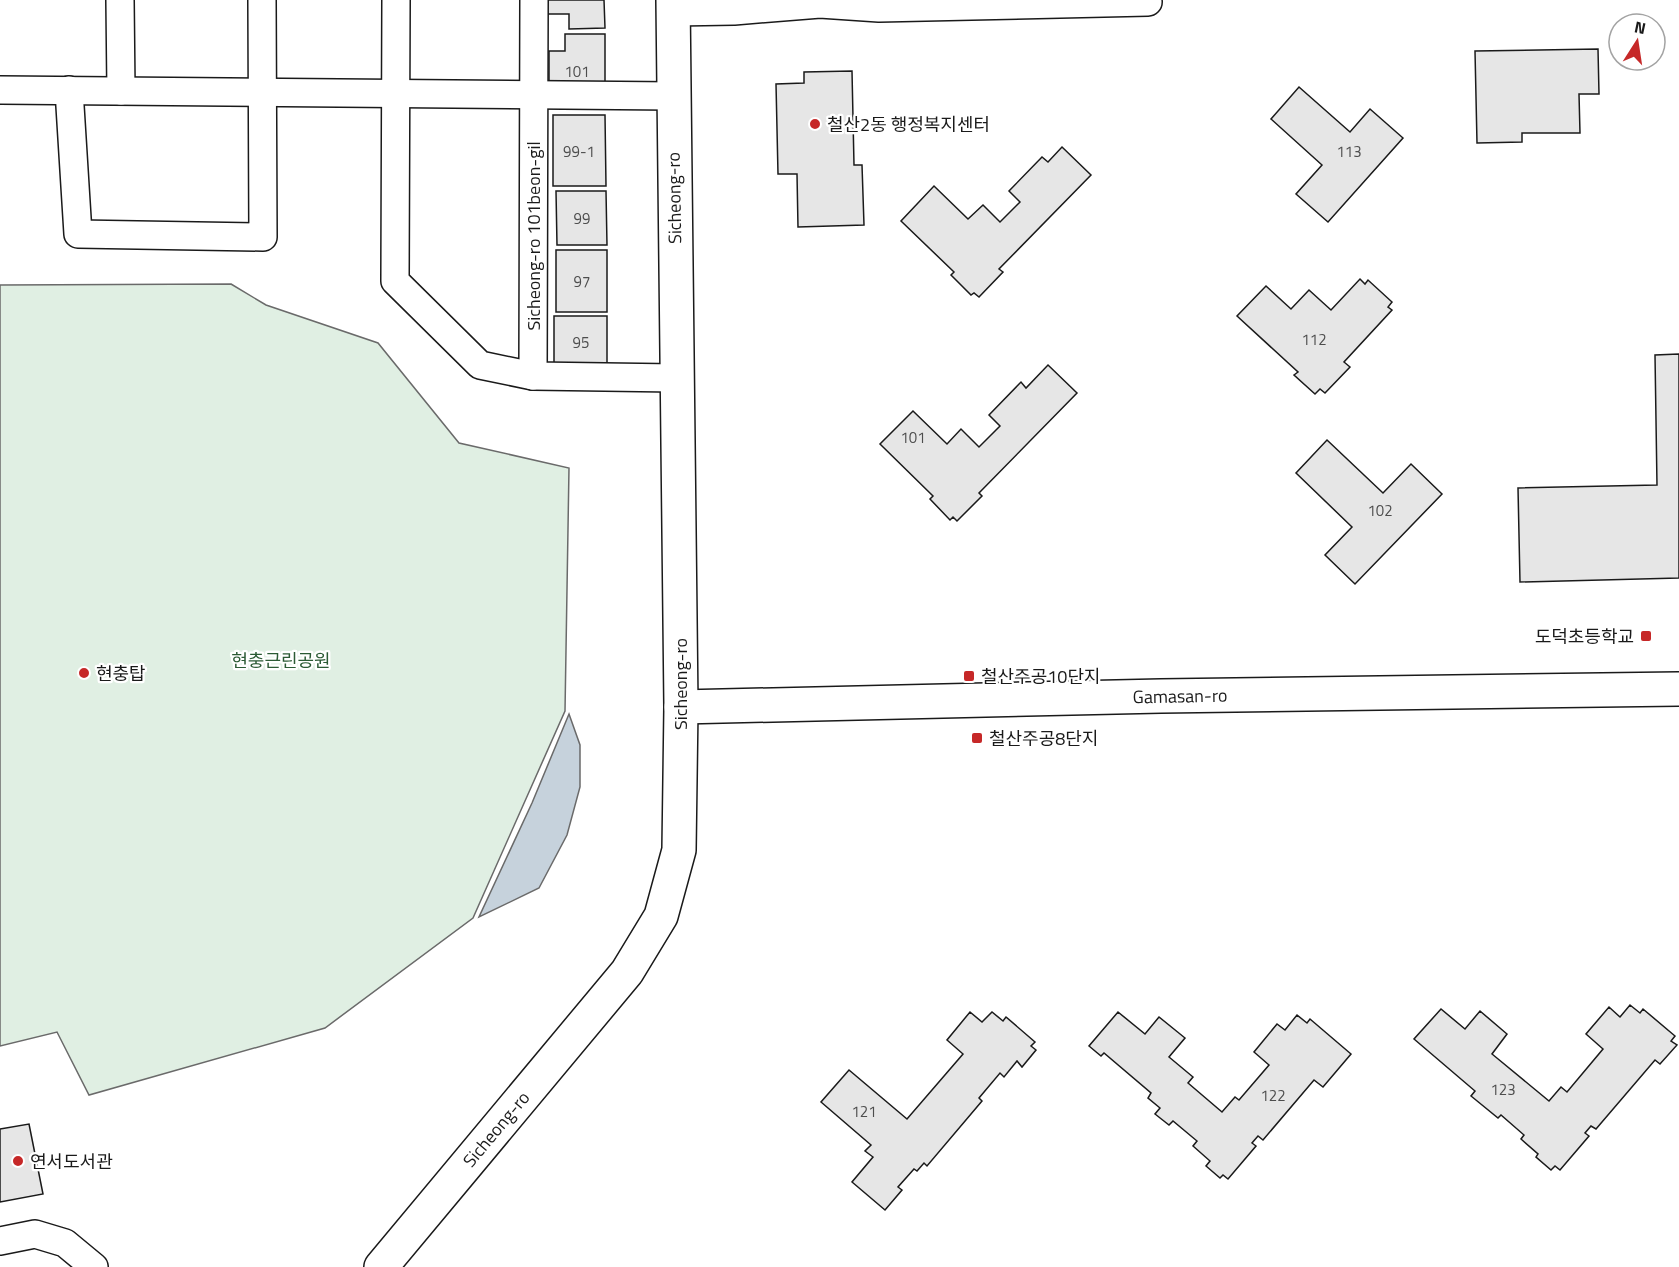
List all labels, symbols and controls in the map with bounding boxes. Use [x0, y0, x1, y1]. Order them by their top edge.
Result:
north arrow [1607, 12, 1667, 72]
text: N [1632, 14, 1648, 40]
house number: 101 [564, 60, 590, 83]
place label: 철산2동 행정복지센터 [827, 111, 990, 138]
marker: 철산2동 행정복지센터 [808, 117, 822, 131]
house number: 99-1 [563, 140, 595, 163]
house number: 113 [1336, 140, 1362, 163]
street label: Sicheong-ro 101beon-gil [520, 141, 547, 331]
street label: Sicheong-ro [660, 152, 688, 244]
house number: 99 [574, 207, 590, 230]
house number: 97 [574, 270, 590, 293]
house number: 112 [1301, 328, 1327, 351]
house number: 95 [573, 331, 589, 354]
house number: 101 [900, 426, 926, 449]
house number: 102 [1367, 499, 1393, 522]
place label: 도덕초등학교 [1535, 623, 1634, 650]
marker: 도덕초등학교 [1639, 629, 1653, 643]
street label: Sicheong-ro [667, 638, 694, 730]
park label: 현충근린공원 [231, 647, 331, 674]
place label: 현충탑 [96, 660, 146, 687]
place label: 철산주공10단지 [981, 663, 1101, 690]
marker: 현충탑 [77, 666, 91, 680]
marker: 철산주공10단지 [962, 669, 976, 683]
street label: Gamasan-ro [1132, 682, 1228, 710]
place label: 철산주공8단지 [989, 725, 1098, 752]
marker: 철산주공8단지 [970, 731, 984, 745]
house number: 123 [1490, 1078, 1516, 1101]
house number: 122 [1260, 1084, 1286, 1107]
street label: Sicheong-ro [456, 1085, 536, 1173]
house number: 121 [851, 1100, 877, 1123]
place label: 연서도서관 [30, 1148, 113, 1175]
marker: 연서도서관 [11, 1154, 25, 1168]

